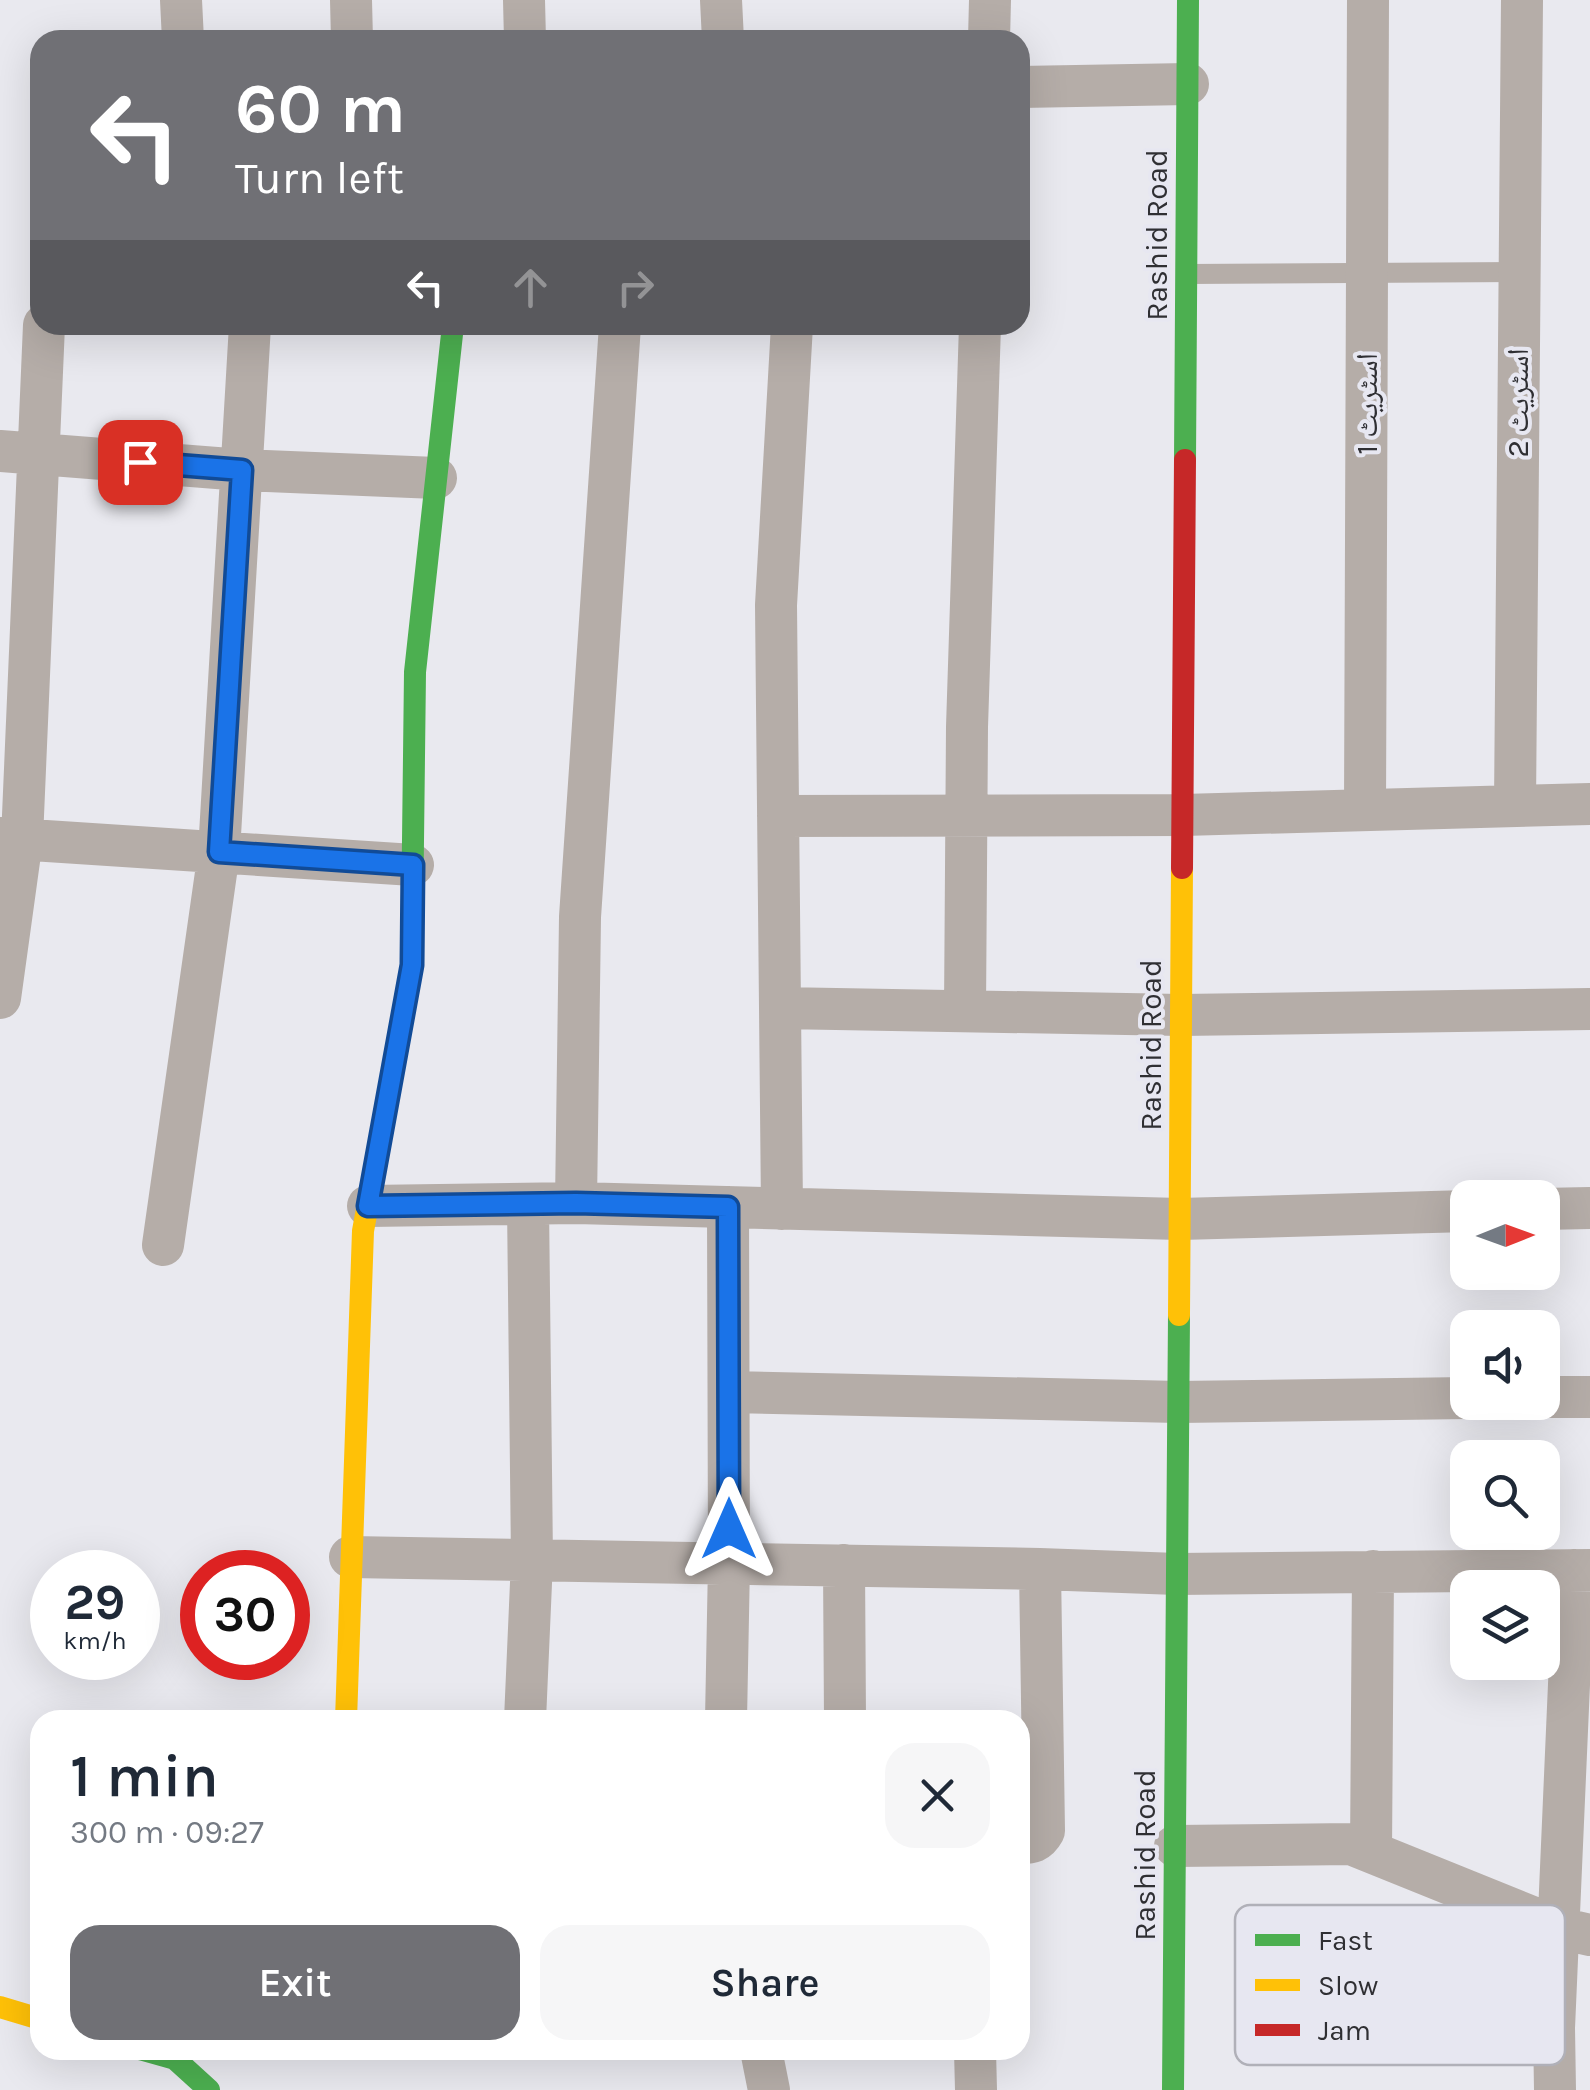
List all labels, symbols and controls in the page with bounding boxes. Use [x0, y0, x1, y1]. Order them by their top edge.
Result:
text: 60 m [235, 68, 406, 150]
icon: left [70, 70, 200, 200]
street label: Rashid Road [1139, 149, 1175, 321]
text: Turn left [235, 152, 404, 204]
icon: left [398, 260, 453, 315]
icon: ahead [503, 260, 558, 315]
icon: right [608, 260, 663, 315]
street label: اسٹریٹ 2 [1500, 348, 1536, 458]
street label: اسٹریٹ 1 [1349, 353, 1385, 455]
pin [98, 420, 183, 505]
icon: arrive [113, 435, 168, 490]
street label: Rashid Road [1133, 959, 1169, 1131]
north arrow [1450, 1180, 1560, 1290]
map controls [1450, 1180, 1560, 1680]
button: sound [1450, 1310, 1560, 1420]
button: search [1450, 1440, 1560, 1550]
position arrow [677, 1477, 781, 1581]
speed limit sign: 30 [180, 1550, 310, 1680]
button: layers [1450, 1570, 1560, 1680]
text: 29 [65, 1573, 125, 1632]
text: km/h [63, 1626, 127, 1655]
text: 1 min [70, 1741, 219, 1811]
button: close [885, 1743, 990, 1848]
street label: Rashid Road [1127, 1769, 1163, 1941]
text: 300 m · 09:27 [70, 1814, 264, 1851]
legend [1235, 1905, 1565, 2065]
text: Fast [1318, 1924, 1373, 1957]
button: Exit [70, 1925, 520, 2040]
button: Share [540, 1925, 990, 2040]
text: Slow [1318, 1969, 1378, 2002]
text: Jam [1318, 2014, 1371, 2047]

